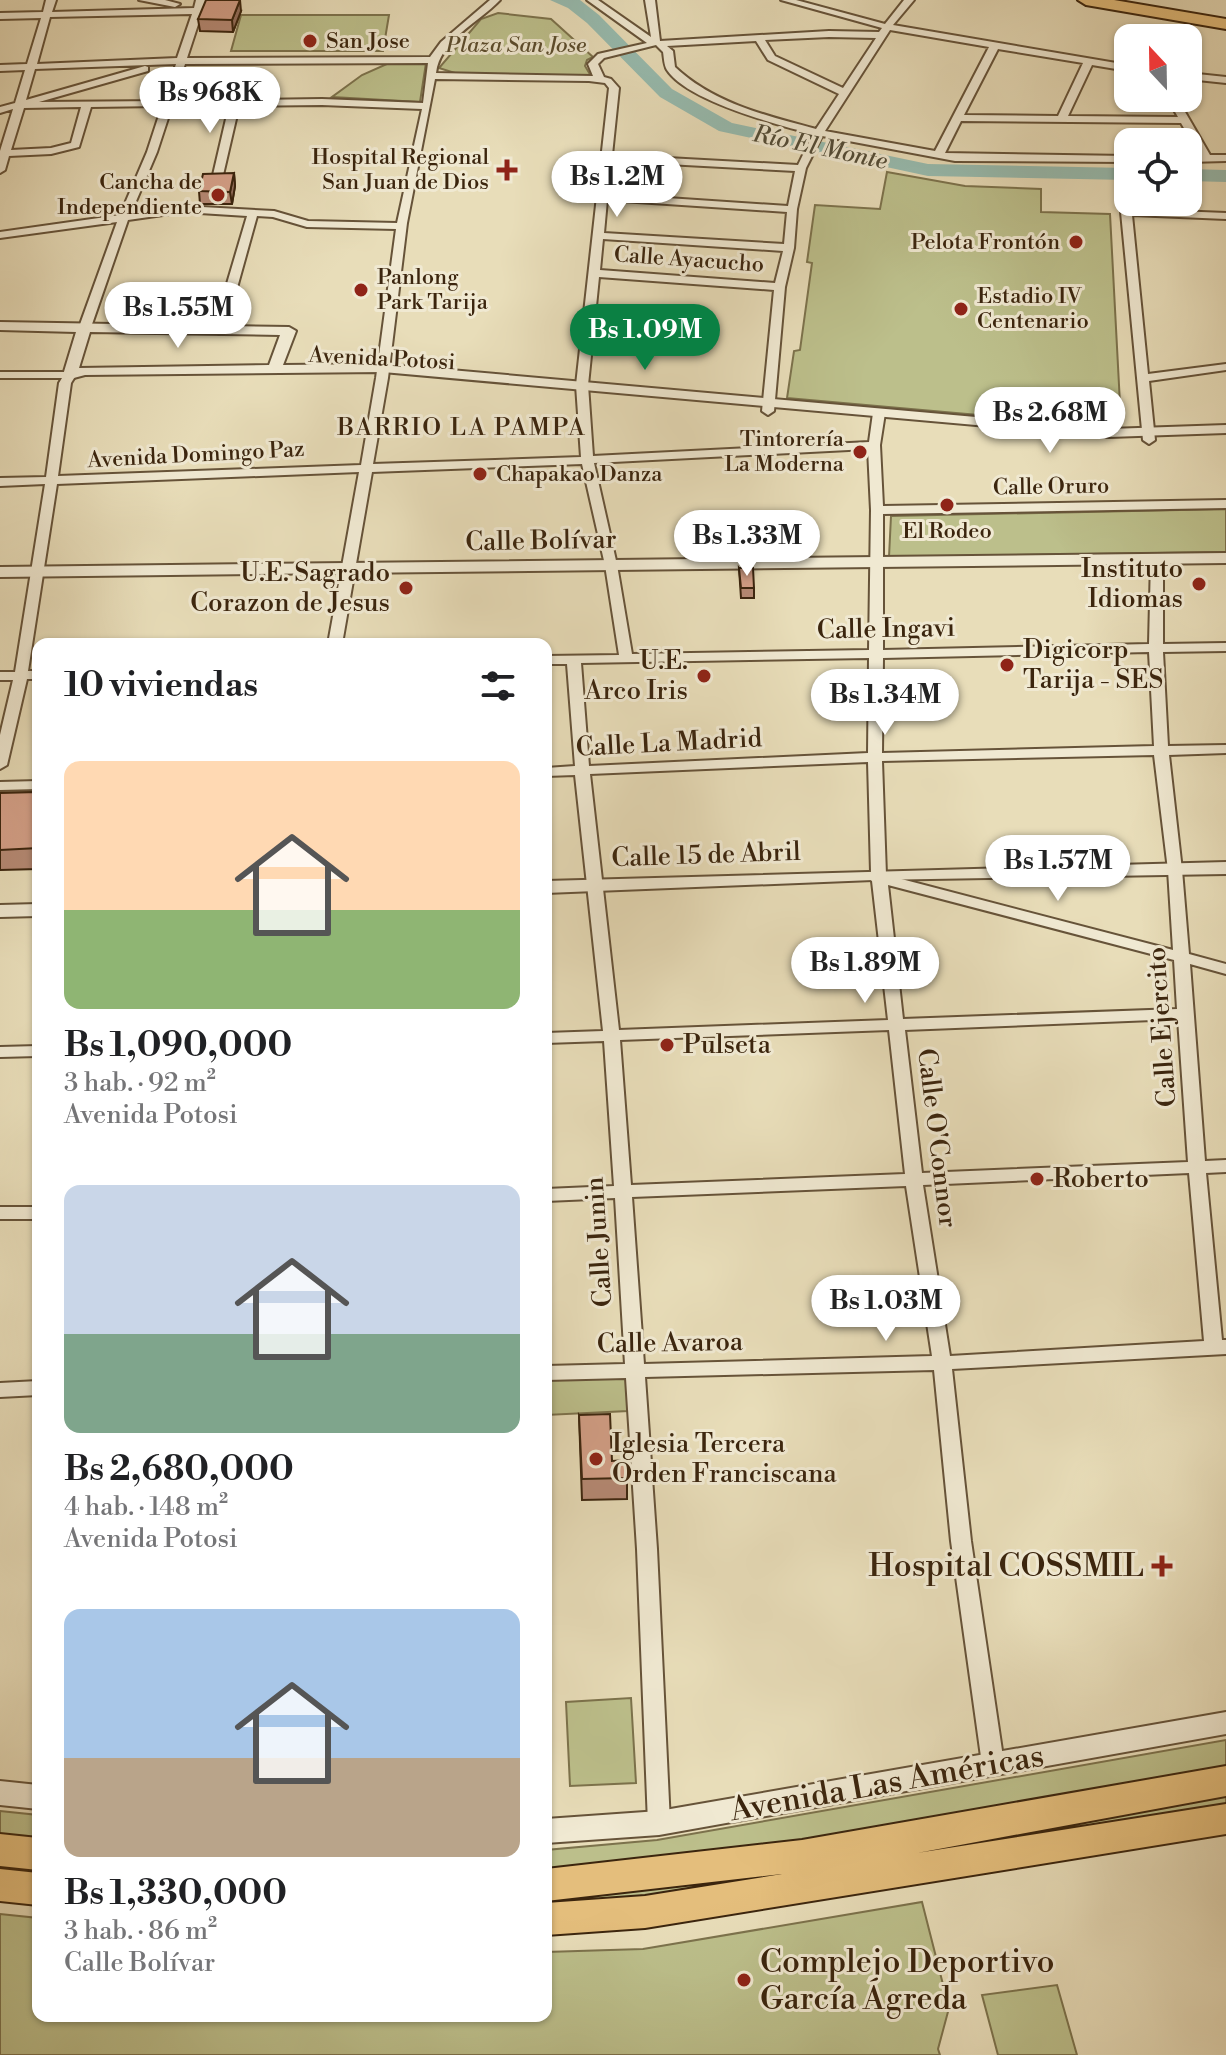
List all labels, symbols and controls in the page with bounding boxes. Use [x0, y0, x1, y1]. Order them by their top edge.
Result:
north arrow [1114, 24, 1202, 112]
map controls [1114, 24, 1202, 216]
place label: San Jose [326, 28, 410, 55]
marker: San Jose [301, 32, 319, 50]
park label: Plaza San Jose [445, 32, 586, 59]
pin: Bs 968K [136, 67, 284, 135]
text: Bs 968K [157, 77, 263, 109]
water label: Río El Monte [749, 119, 890, 177]
button: locate [1114, 128, 1202, 216]
place label: Hospital Regional San Juan de Dios [311, 144, 489, 196]
pin: Bs 1.2M [543, 151, 691, 219]
marker: Hospital Regional San Juan de Dios [496, 159, 518, 181]
text: Bs 1.2M [569, 161, 665, 193]
place label: Cancha de Independiente [57, 169, 202, 221]
marker: Cancha de Independiente [209, 186, 227, 204]
place label: Pelota Frontón [911, 229, 1060, 256]
marker: Pelota Frontón [1067, 233, 1085, 251]
street label: Calle Ayacucho [613, 241, 765, 279]
place label: Panlong Park Tarija [377, 264, 489, 316]
marker: Panlong Park Tarija [352, 281, 370, 299]
pin: Bs 1.55M [95, 282, 261, 350]
place label: Estadio IV Centenario [977, 283, 1089, 335]
text: Bs 1.55M [123, 292, 234, 324]
marker: Estadio IV Centenario [952, 300, 970, 318]
pin: Bs 1.09M [562, 304, 728, 372]
text: Bs 1.09M [588, 314, 702, 346]
street label: Avenida Potosi [307, 342, 456, 376]
pin: Bs 2.68M [967, 387, 1133, 455]
text: Bs 2.68M [992, 397, 1108, 429]
district label: BARRIO LA PAMPA [336, 413, 587, 443]
place label: Tintorería La Moderna [724, 426, 845, 478]
street label: Avenida Domingo Paz [86, 436, 305, 474]
marker: Tintorería La Moderna [851, 443, 869, 461]
place label: Chapakao Danza [496, 461, 663, 488]
marker: Chapakao Danza [471, 465, 489, 483]
street label: Calle Oruro [993, 472, 1109, 502]
marker: El Rodeo [938, 496, 956, 514]
pin: Bs 1.33M [664, 510, 830, 578]
place label: El Rodeo [902, 518, 992, 545]
text: Bs 1.33M [692, 520, 802, 552]
street label: Calle Bolívar [465, 524, 617, 558]
place label: Instituto Idiomas [1081, 553, 1183, 615]
place label: U.E. Sagrado Corazon de Jesus [190, 557, 390, 619]
marker: Instituto Idiomas [1190, 575, 1208, 593]
marker: U.E. Sagrado Corazon de Jesus [397, 579, 415, 597]
street label: Calle Ingavi [817, 612, 955, 646]
place label: Digicorp Tarija - SES [1023, 634, 1163, 696]
place label: U.E. Arco Iris [584, 645, 688, 707]
marker: Digicorp Tarija - SES [998, 656, 1016, 674]
icon: filters [476, 664, 520, 708]
text: 10 viviendas [64, 665, 258, 707]
marker: U.E. Arco Iris [695, 667, 713, 685]
pin: Bs 1.34M [802, 669, 968, 737]
text: Bs 1.34M [829, 679, 941, 711]
street label: Calle La Madrid [575, 722, 763, 764]
icon: home [220, 813, 364, 957]
pin: Bs 1.57M [975, 835, 1141, 903]
street label: Calle 15 de Abril [611, 836, 801, 874]
text: Bs 1.57M [1003, 845, 1113, 877]
pin: Bs 1.89M [782, 937, 948, 1005]
street label: Calle Ejercito [1140, 946, 1184, 1108]
text: Bs 1.89M [809, 947, 921, 979]
text: Bs 1,090,000 [64, 1025, 292, 1067]
place label: Pulseta [683, 1029, 772, 1061]
marker: Pulseta [658, 1036, 676, 1054]
street label: Calle O'Connor [910, 1047, 964, 1229]
text: 3 hab. · 92 m² [64, 1067, 216, 1099]
text: Avenida Potosi [64, 1099, 238, 1131]
place label: Roberto [1053, 1163, 1149, 1195]
marker: Roberto [1028, 1170, 1046, 1188]
street label: Calle Junin [578, 1176, 620, 1308]
icon: home [220, 1237, 364, 1381]
pin: Bs 1.03M [803, 1275, 969, 1343]
text: Bs 1.03M [829, 1285, 943, 1317]
street label: Calle Avaroa [597, 1326, 744, 1360]
place label: Iglesia Tercera Orden Franciscana [612, 1428, 838, 1490]
text: Bs 2,680,000 [64, 1449, 294, 1491]
marker: Iglesia Tercera Orden Franciscana [587, 1450, 605, 1468]
text: 4 hab. · 148 m² [64, 1491, 228, 1523]
text: Avenida Potosi [64, 1523, 238, 1555]
place label: Hospital COSSMIL [868, 1546, 1144, 1586]
marker: Hospital COSSMIL [1151, 1555, 1173, 1577]
icon: home [220, 1661, 364, 1805]
street label: Avenida Las Américas [726, 1736, 1047, 1830]
text: Bs 1,330,000 [64, 1873, 287, 1915]
text: 3 hab. · 86 m² [64, 1915, 217, 1947]
place label: Complejo Deportivo García Ágreda [760, 1942, 1054, 2019]
text: Calle Bolívar [64, 1947, 215, 1979]
marker: Complejo Deportivo García Ágreda [735, 1971, 753, 1989]

